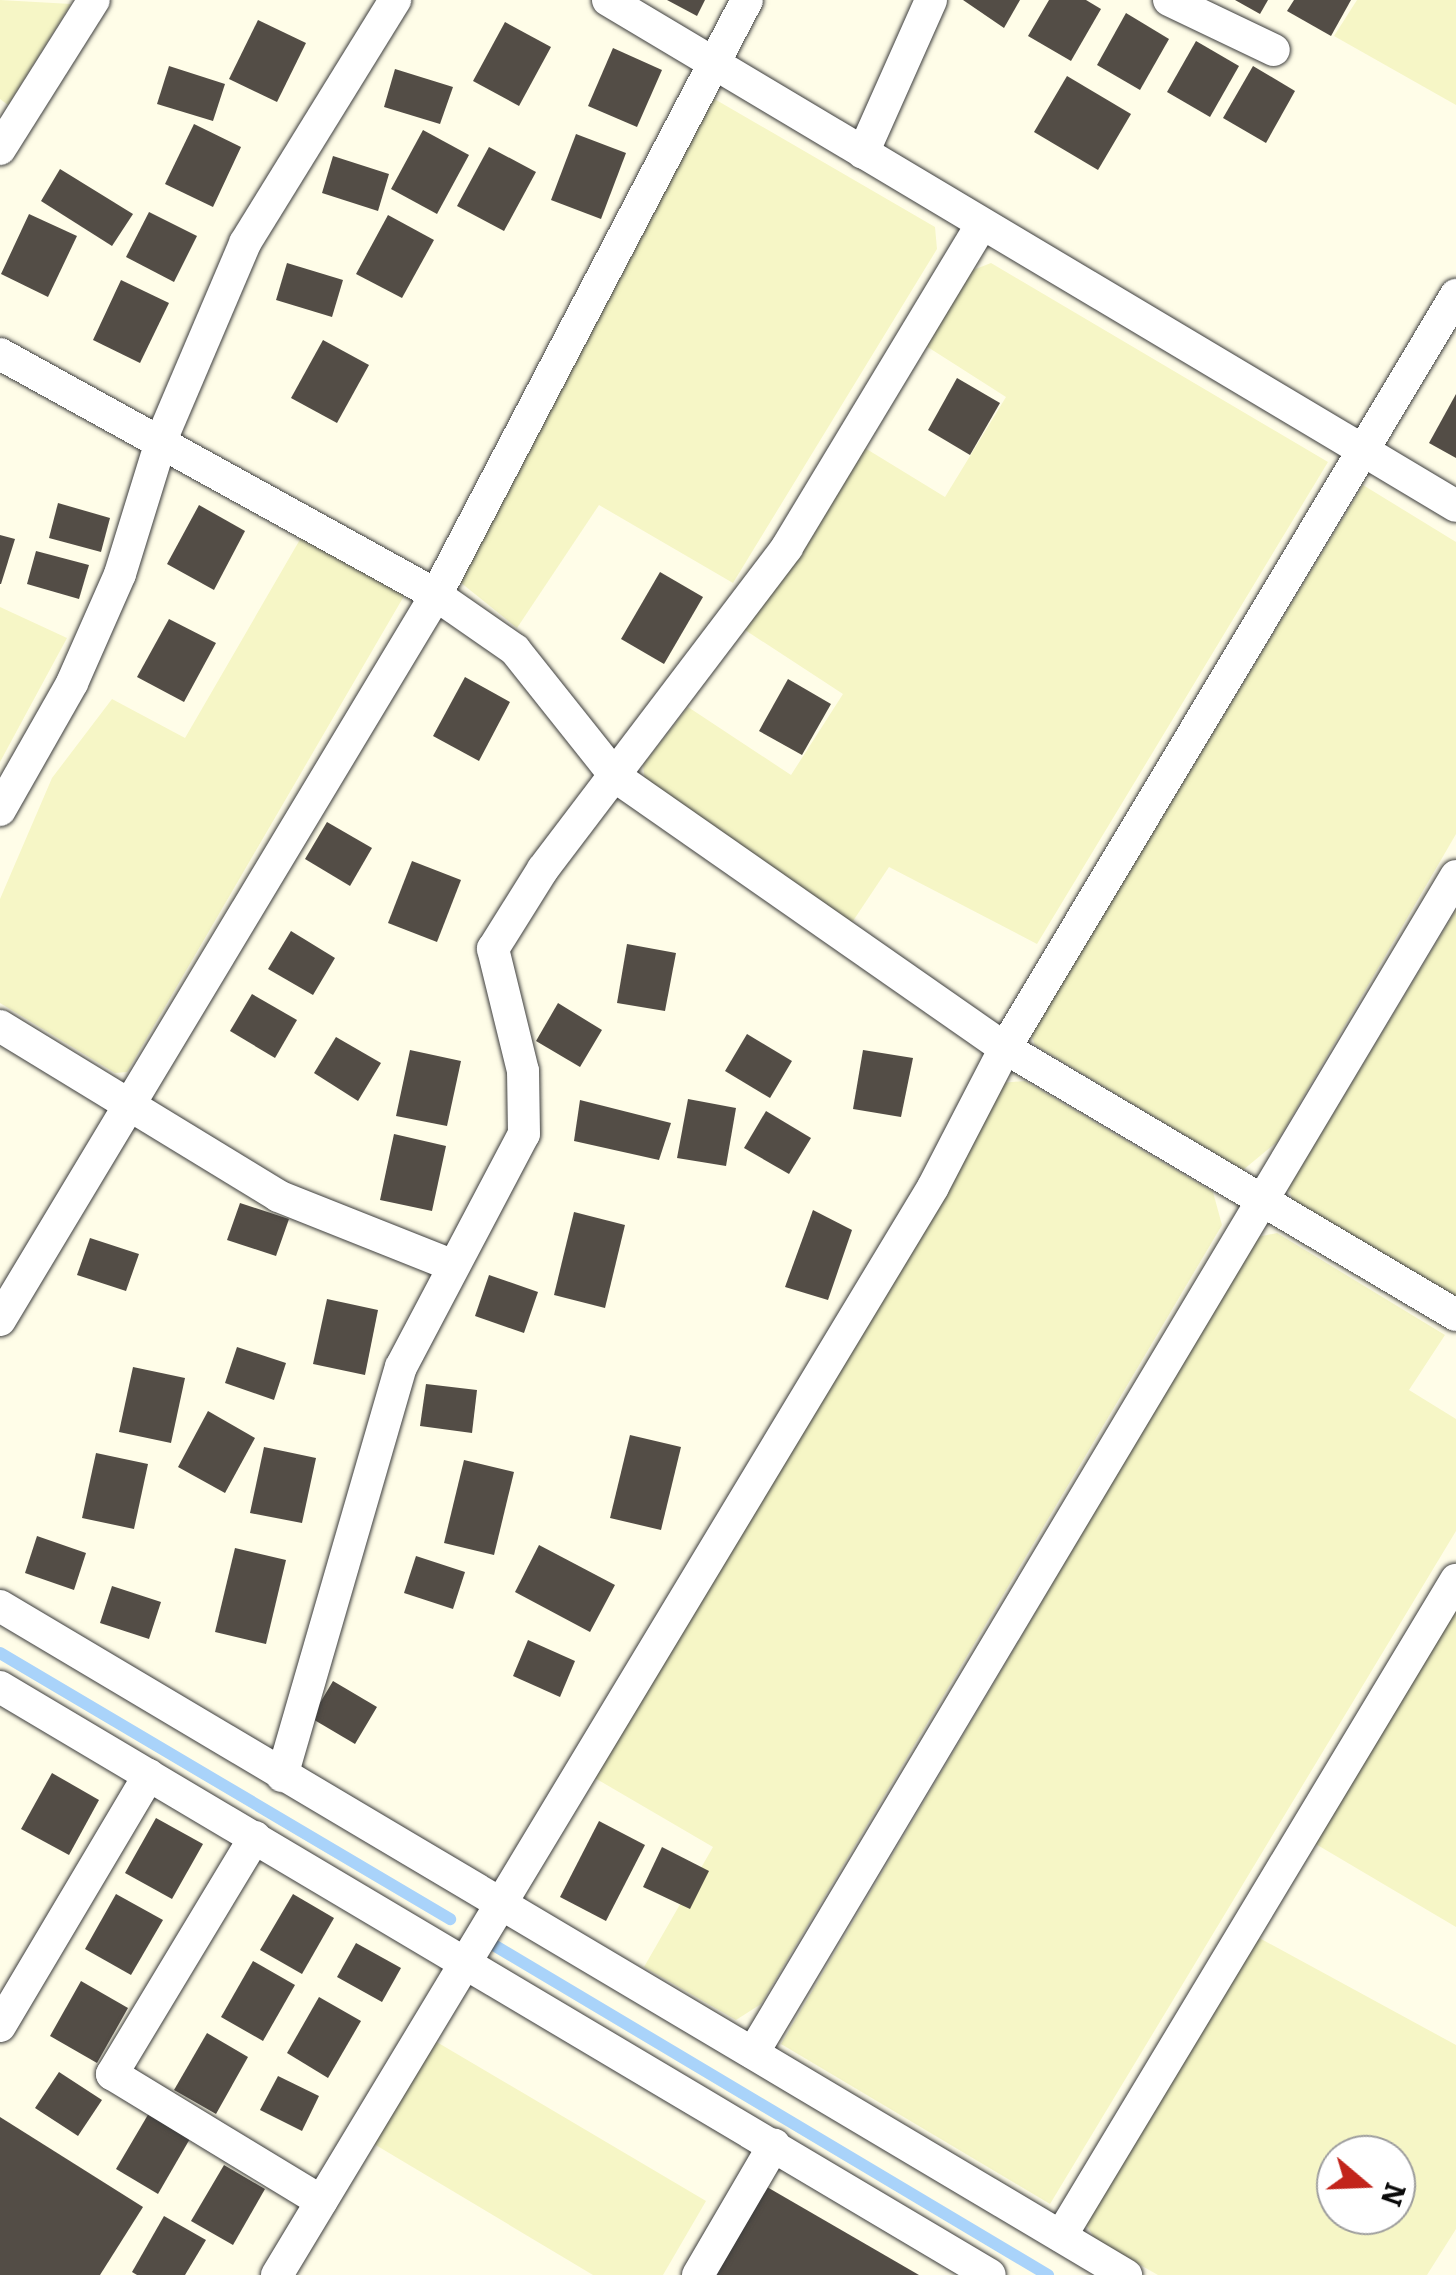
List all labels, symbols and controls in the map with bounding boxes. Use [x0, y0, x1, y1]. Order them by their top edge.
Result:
north arrow [1316, 2135, 1416, 2235]
text: N [1374, 2179, 1412, 2210]

